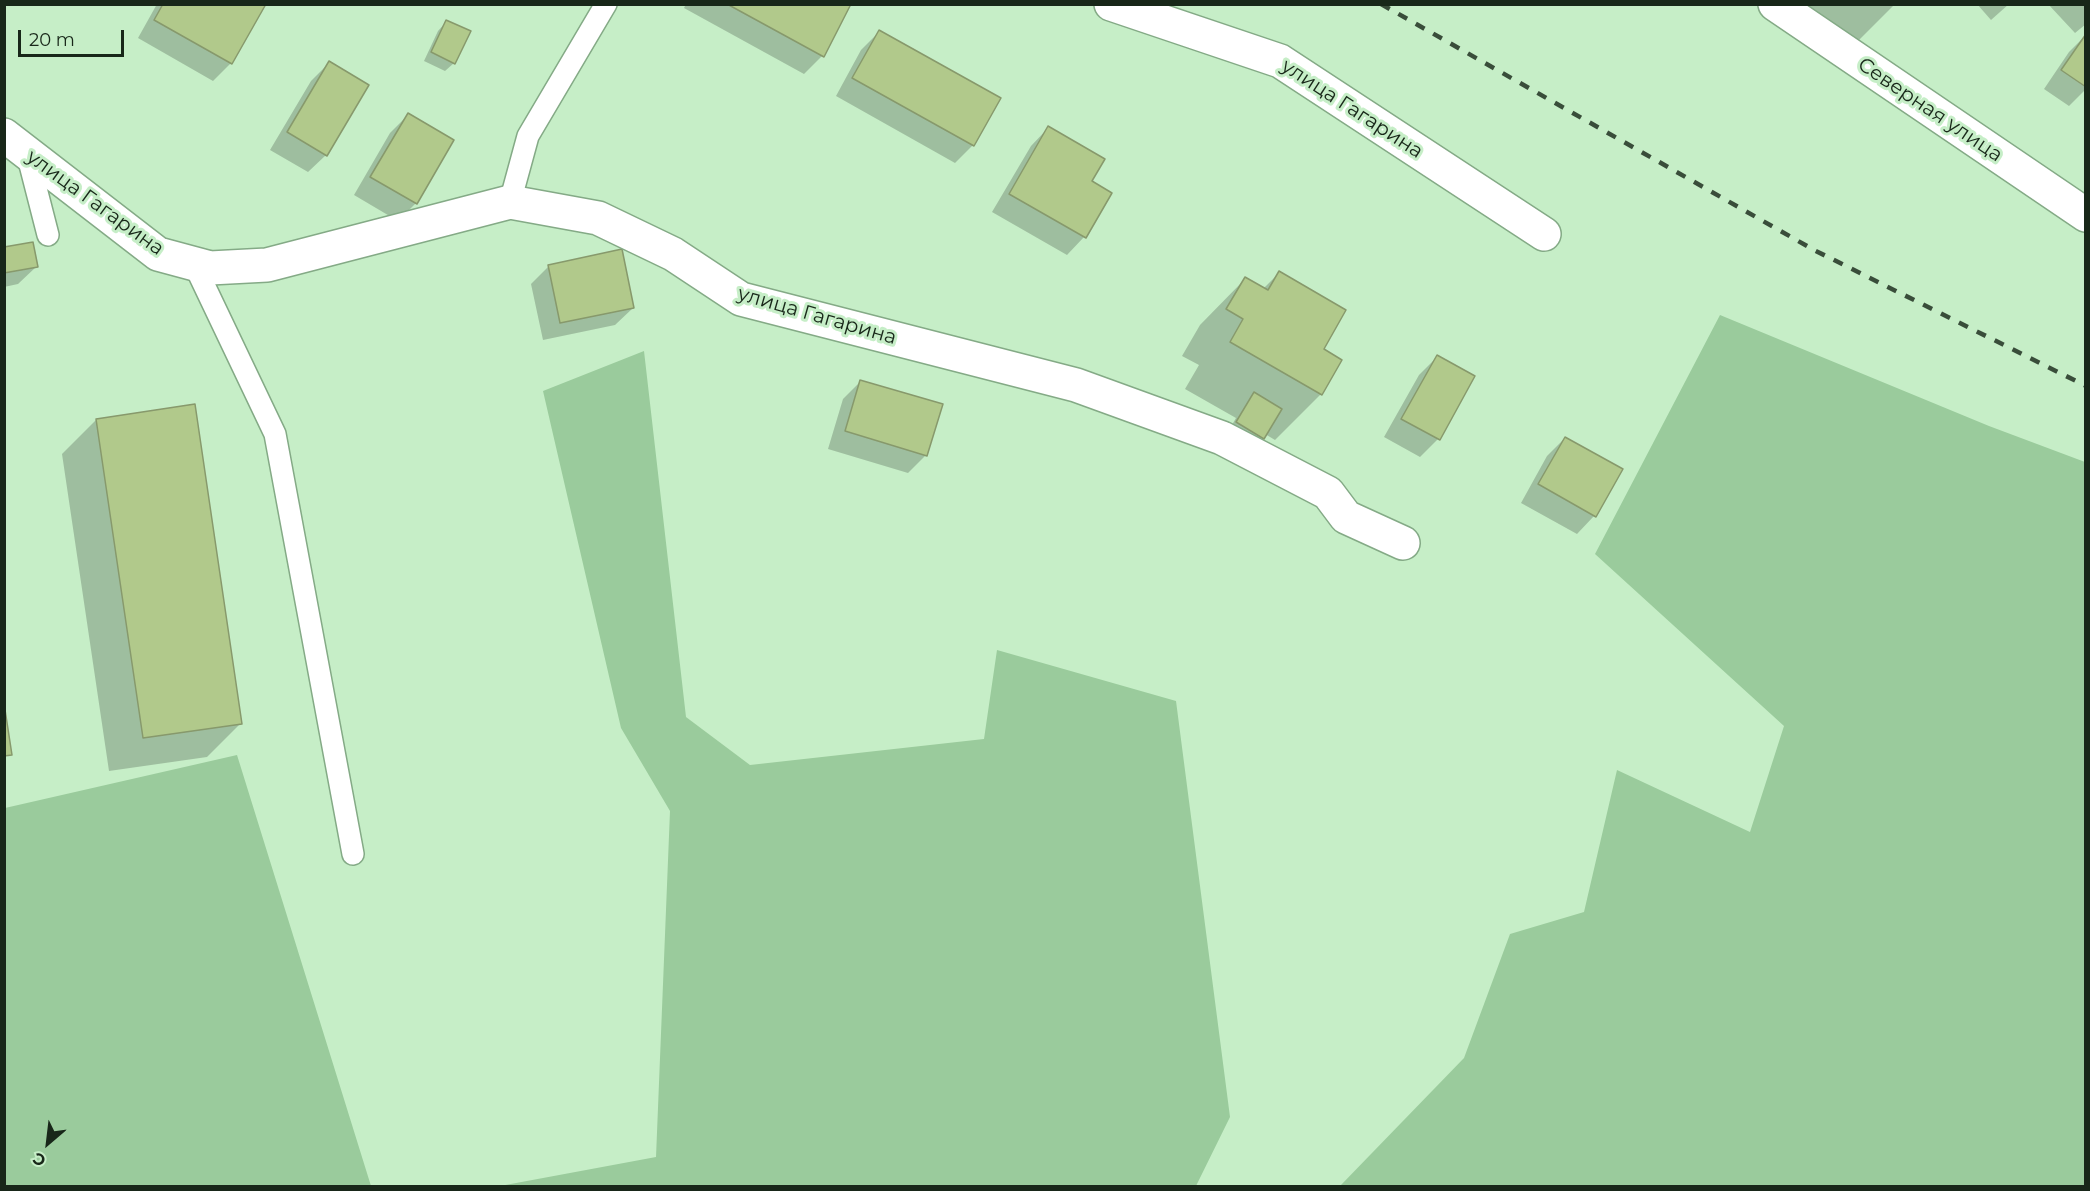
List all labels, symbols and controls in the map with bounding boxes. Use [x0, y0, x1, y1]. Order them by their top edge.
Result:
scale bar [21, 18, 128, 56]
text: 20 m [29, 29, 75, 51]
street label: Северная улица [1853, 53, 2007, 167]
street label: улица Гагарина [1277, 54, 1427, 164]
street label: улица Гагарина [22, 145, 168, 261]
street label: улица Гагарина [735, 282, 899, 350]
north arrow [18, 1113, 78, 1173]
text: С [30, 1148, 49, 1170]

